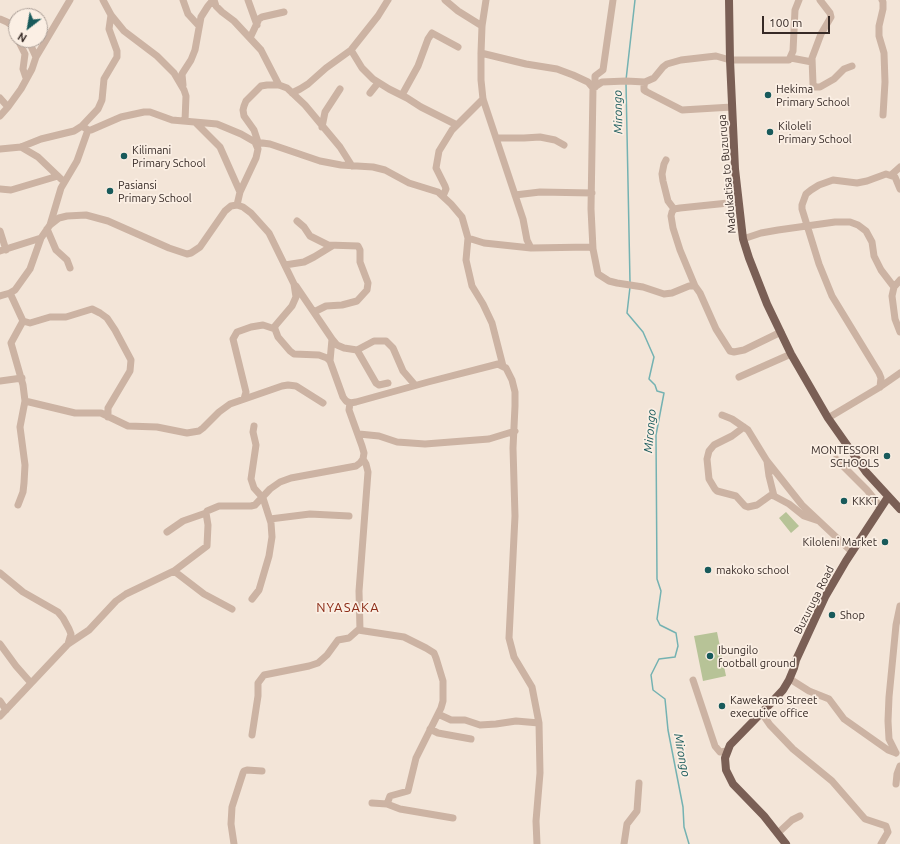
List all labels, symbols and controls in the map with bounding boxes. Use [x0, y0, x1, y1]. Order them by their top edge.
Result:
north arrow [8, 8, 48, 48]
scale bar [764, 8, 832, 34]
text: 100 m [769, 16, 802, 29]
text: N [16, 30, 29, 45]
place label: Hekima Primary School [776, 82, 850, 108]
water label: Mirongo [610, 90, 626, 134]
marker: Hekima Primary School [763, 90, 773, 100]
street label: Madukatisa to Buzuruga [715, 114, 739, 234]
place label: Kiloleli Primary School [778, 119, 852, 145]
marker: Kiloleli Primary School [765, 127, 775, 137]
place label: Kilimani Primary School [132, 143, 206, 169]
marker: Kilimani Primary School [119, 151, 129, 161]
place label: Pasiansi Primary School [118, 178, 192, 204]
marker: Pasiansi Primary School [105, 186, 115, 196]
water label: Mirongo [641, 408, 659, 454]
place label: MONTESSORI SCHOOLS [811, 443, 879, 469]
marker: MONTESSORI SCHOOLS [882, 451, 892, 461]
place label: KKKT [852, 494, 878, 508]
marker: KKKT [839, 496, 849, 506]
place label: Kiloleni Market [803, 535, 877, 549]
marker: Kiloleni Market [880, 537, 890, 547]
place label: makoko school [716, 563, 789, 577]
street label: Buzuruga Road [791, 564, 837, 636]
marker: makoko school [703, 565, 713, 575]
district label: NYASAKA [316, 600, 380, 616]
place label: Shop [840, 608, 865, 622]
marker: Shop [827, 610, 837, 620]
place label: Ibungilo football ground [718, 643, 796, 669]
marker: Ibungilo football ground [705, 651, 715, 661]
place label: Kawekamo Street executive office [730, 693, 817, 719]
marker: Kawekamo Street executive office [717, 701, 727, 711]
water label: Mirongo [671, 732, 693, 778]

